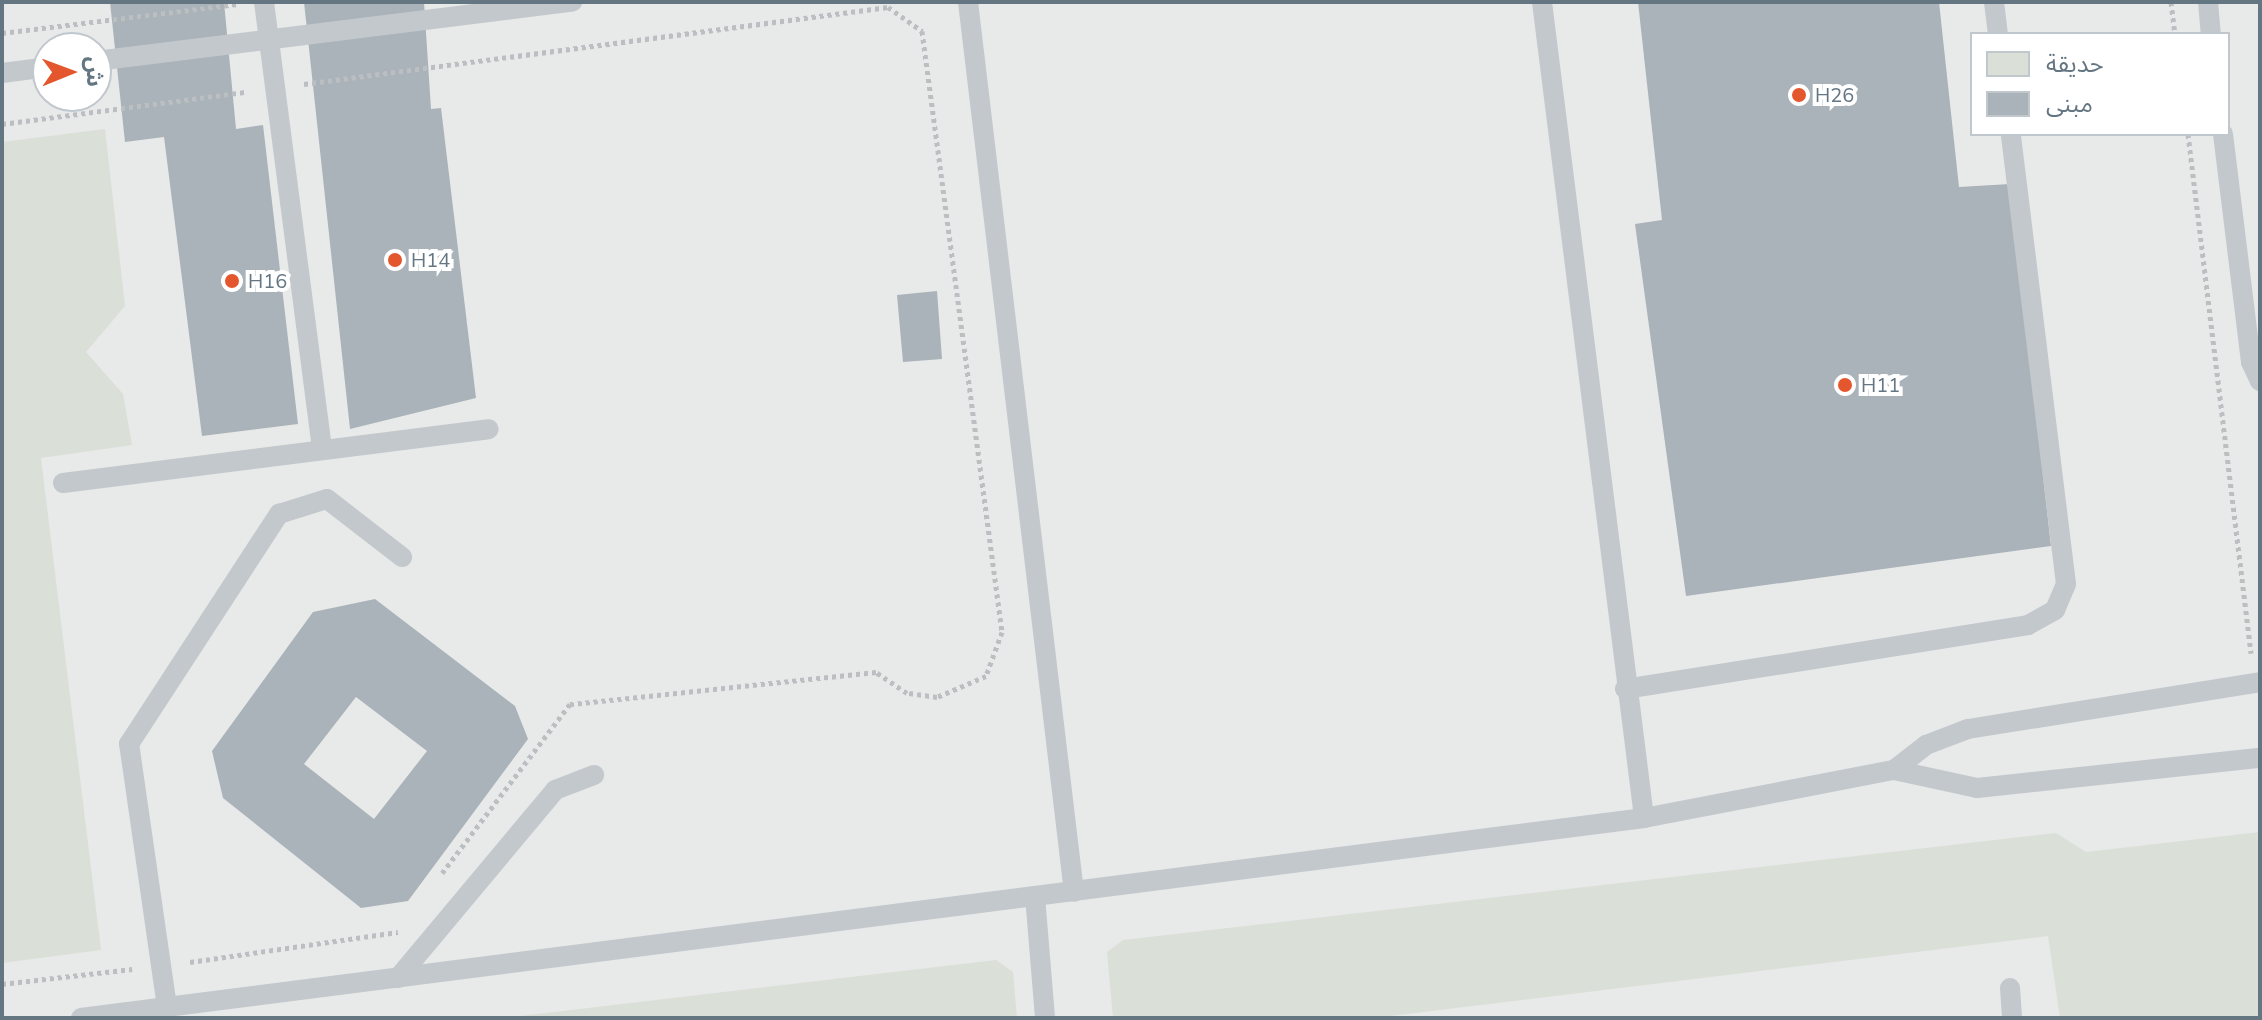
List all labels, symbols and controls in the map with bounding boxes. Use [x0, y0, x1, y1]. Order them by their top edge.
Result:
north arrow [32, 32, 112, 112]
legend [1970, 32, 2230, 136]
text: حديقة [2046, 48, 2104, 80]
text: ش [79, 56, 109, 87]
place label: H26 [1815, 83, 1854, 107]
marker: H26 [1790, 86, 1808, 104]
text: مبنى [2046, 88, 2093, 120]
place label: H14 [411, 248, 450, 272]
marker: H14 [386, 251, 404, 269]
place label: H16 [248, 269, 287, 293]
marker: H16 [223, 272, 241, 290]
place label: H11 [1861, 373, 1900, 397]
marker: H11 [1836, 376, 1854, 394]

